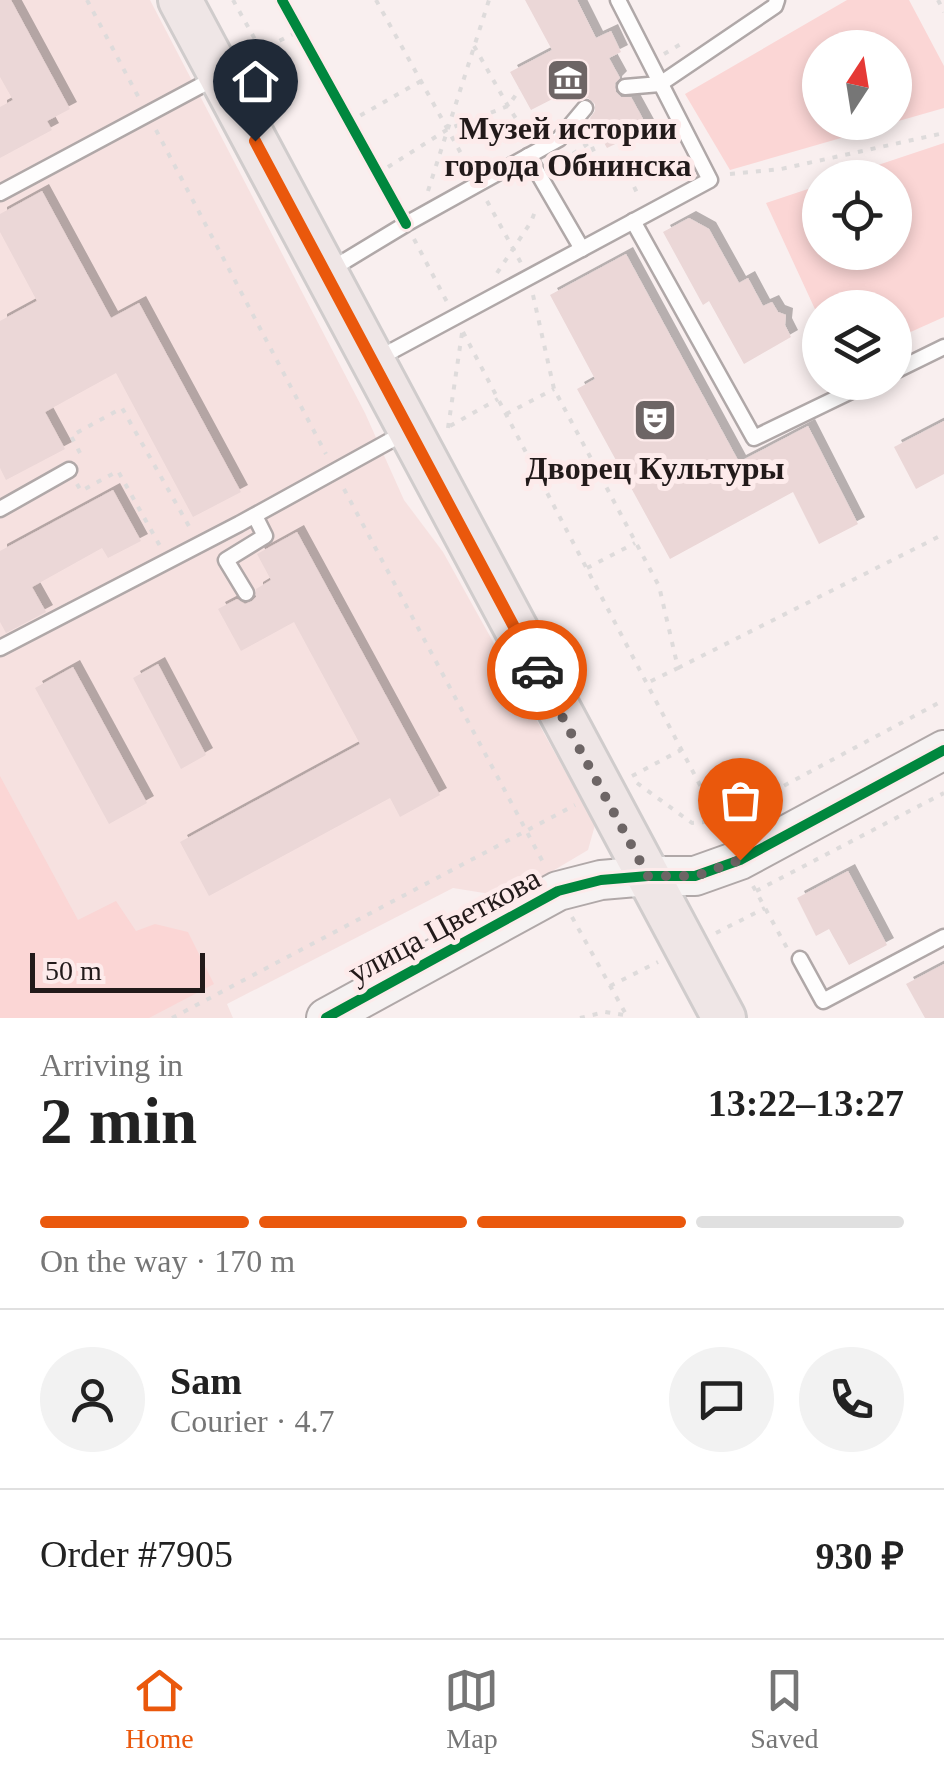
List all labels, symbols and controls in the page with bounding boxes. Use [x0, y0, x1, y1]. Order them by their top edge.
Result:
north arrow [802, 30, 912, 140]
map controls [802, 30, 912, 400]
pin [213, 39, 298, 142]
icon: home [228, 54, 283, 109]
museum icon: Музей истории города Обнинска [545, 57, 591, 103]
place label: Музей истории города Обнинска [444, 110, 692, 183]
button: locate [802, 160, 912, 270]
button: layers [802, 290, 912, 400]
theatre icon: Дворец Культуры [632, 397, 678, 443]
place label: Дворец Культуры [526, 450, 784, 486]
courier [487, 620, 587, 720]
icon: car [510, 643, 565, 698]
pin [698, 758, 783, 861]
icon: bag [713, 773, 768, 828]
street label: улица Цветкова [342, 859, 546, 991]
scale bar [30, 948, 205, 993]
text: 50 m [45, 955, 102, 986]
text: Arriving in [40, 1047, 183, 1083]
text: 13:22–13:27 [708, 1082, 904, 1124]
text: 2 min [40, 1085, 197, 1157]
text: On the way · 170 m [40, 1243, 295, 1279]
button: person [40, 1347, 145, 1452]
button: chat [669, 1347, 774, 1452]
button: phone [799, 1347, 904, 1452]
text: Sam [170, 1360, 242, 1402]
text: Courier · 4.7 [170, 1403, 334, 1439]
text: Order #7905 [40, 1533, 233, 1575]
text: 930 ₽ [815, 1535, 904, 1577]
tab: Home [125, 1663, 194, 1755]
tab: Map [444, 1663, 499, 1755]
tab: Saved [750, 1663, 819, 1755]

